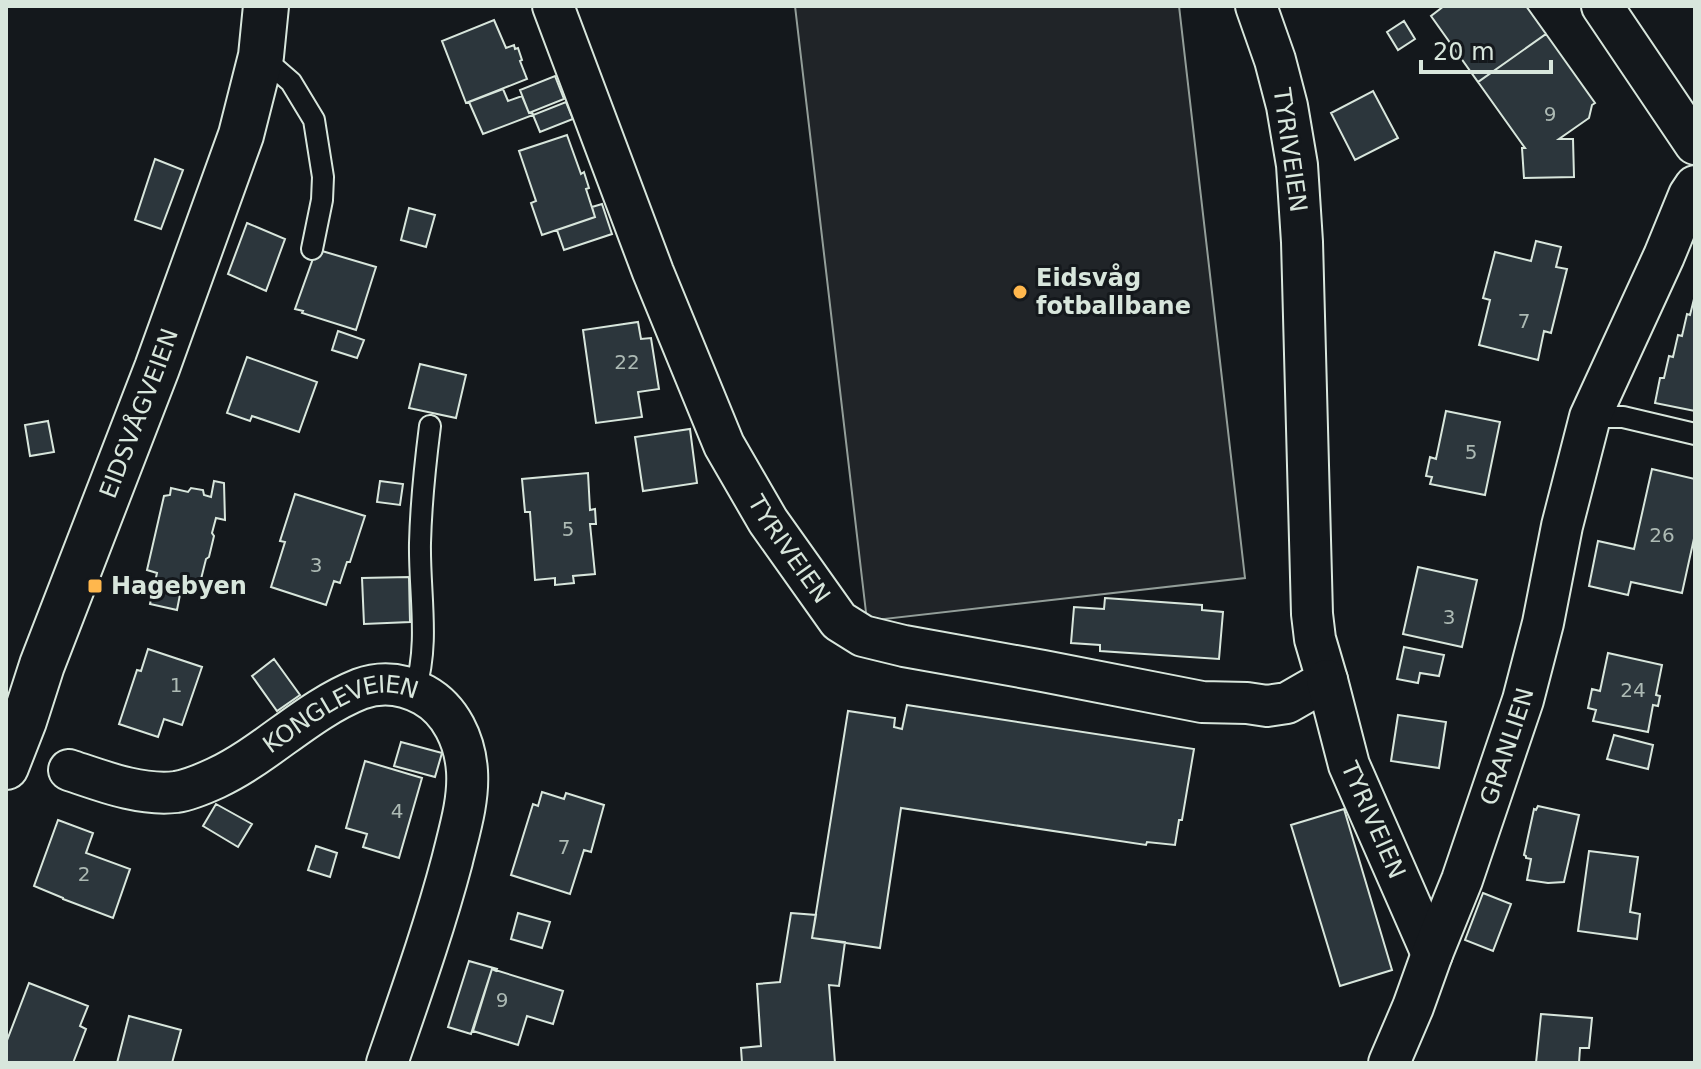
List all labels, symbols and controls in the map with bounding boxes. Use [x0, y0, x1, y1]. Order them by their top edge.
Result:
scale bar [1421, 24, 1551, 74]
text: 20 m [1433, 38, 1495, 66]
street label: TYRIVEIEN [1267, 85, 1313, 214]
house number: 9 [1544, 102, 1556, 126]
place label: Eidsvåg fotballbane [1036, 263, 1191, 320]
marker: Eidsvåg fotballbane [1011, 283, 1029, 301]
house number: 7 [1518, 309, 1530, 333]
street label: EIDSVÅGVEIEN [94, 325, 184, 502]
house number: 22 [614, 350, 640, 374]
house number: 5 [1465, 440, 1477, 464]
street label: TYRIVEIEN [742, 489, 836, 609]
house number: 5 [562, 517, 574, 541]
house number: 26 [1649, 523, 1675, 547]
house number: 3 [310, 553, 322, 577]
place label: Hagebyen [111, 572, 247, 600]
marker: Hagebyen [86, 577, 104, 595]
house number: 3 [1443, 605, 1455, 629]
street label: KONGLEVEIEN [258, 670, 422, 759]
house number: 1 [170, 673, 182, 697]
house number: 24 [1620, 678, 1646, 702]
street label: GRANLIEN [1474, 685, 1540, 809]
street label: TYRIVEIEN [1335, 756, 1411, 883]
house number: 4 [391, 799, 403, 823]
house number: 7 [558, 835, 570, 859]
house number: 2 [78, 862, 90, 886]
house number: 9 [496, 988, 508, 1012]

